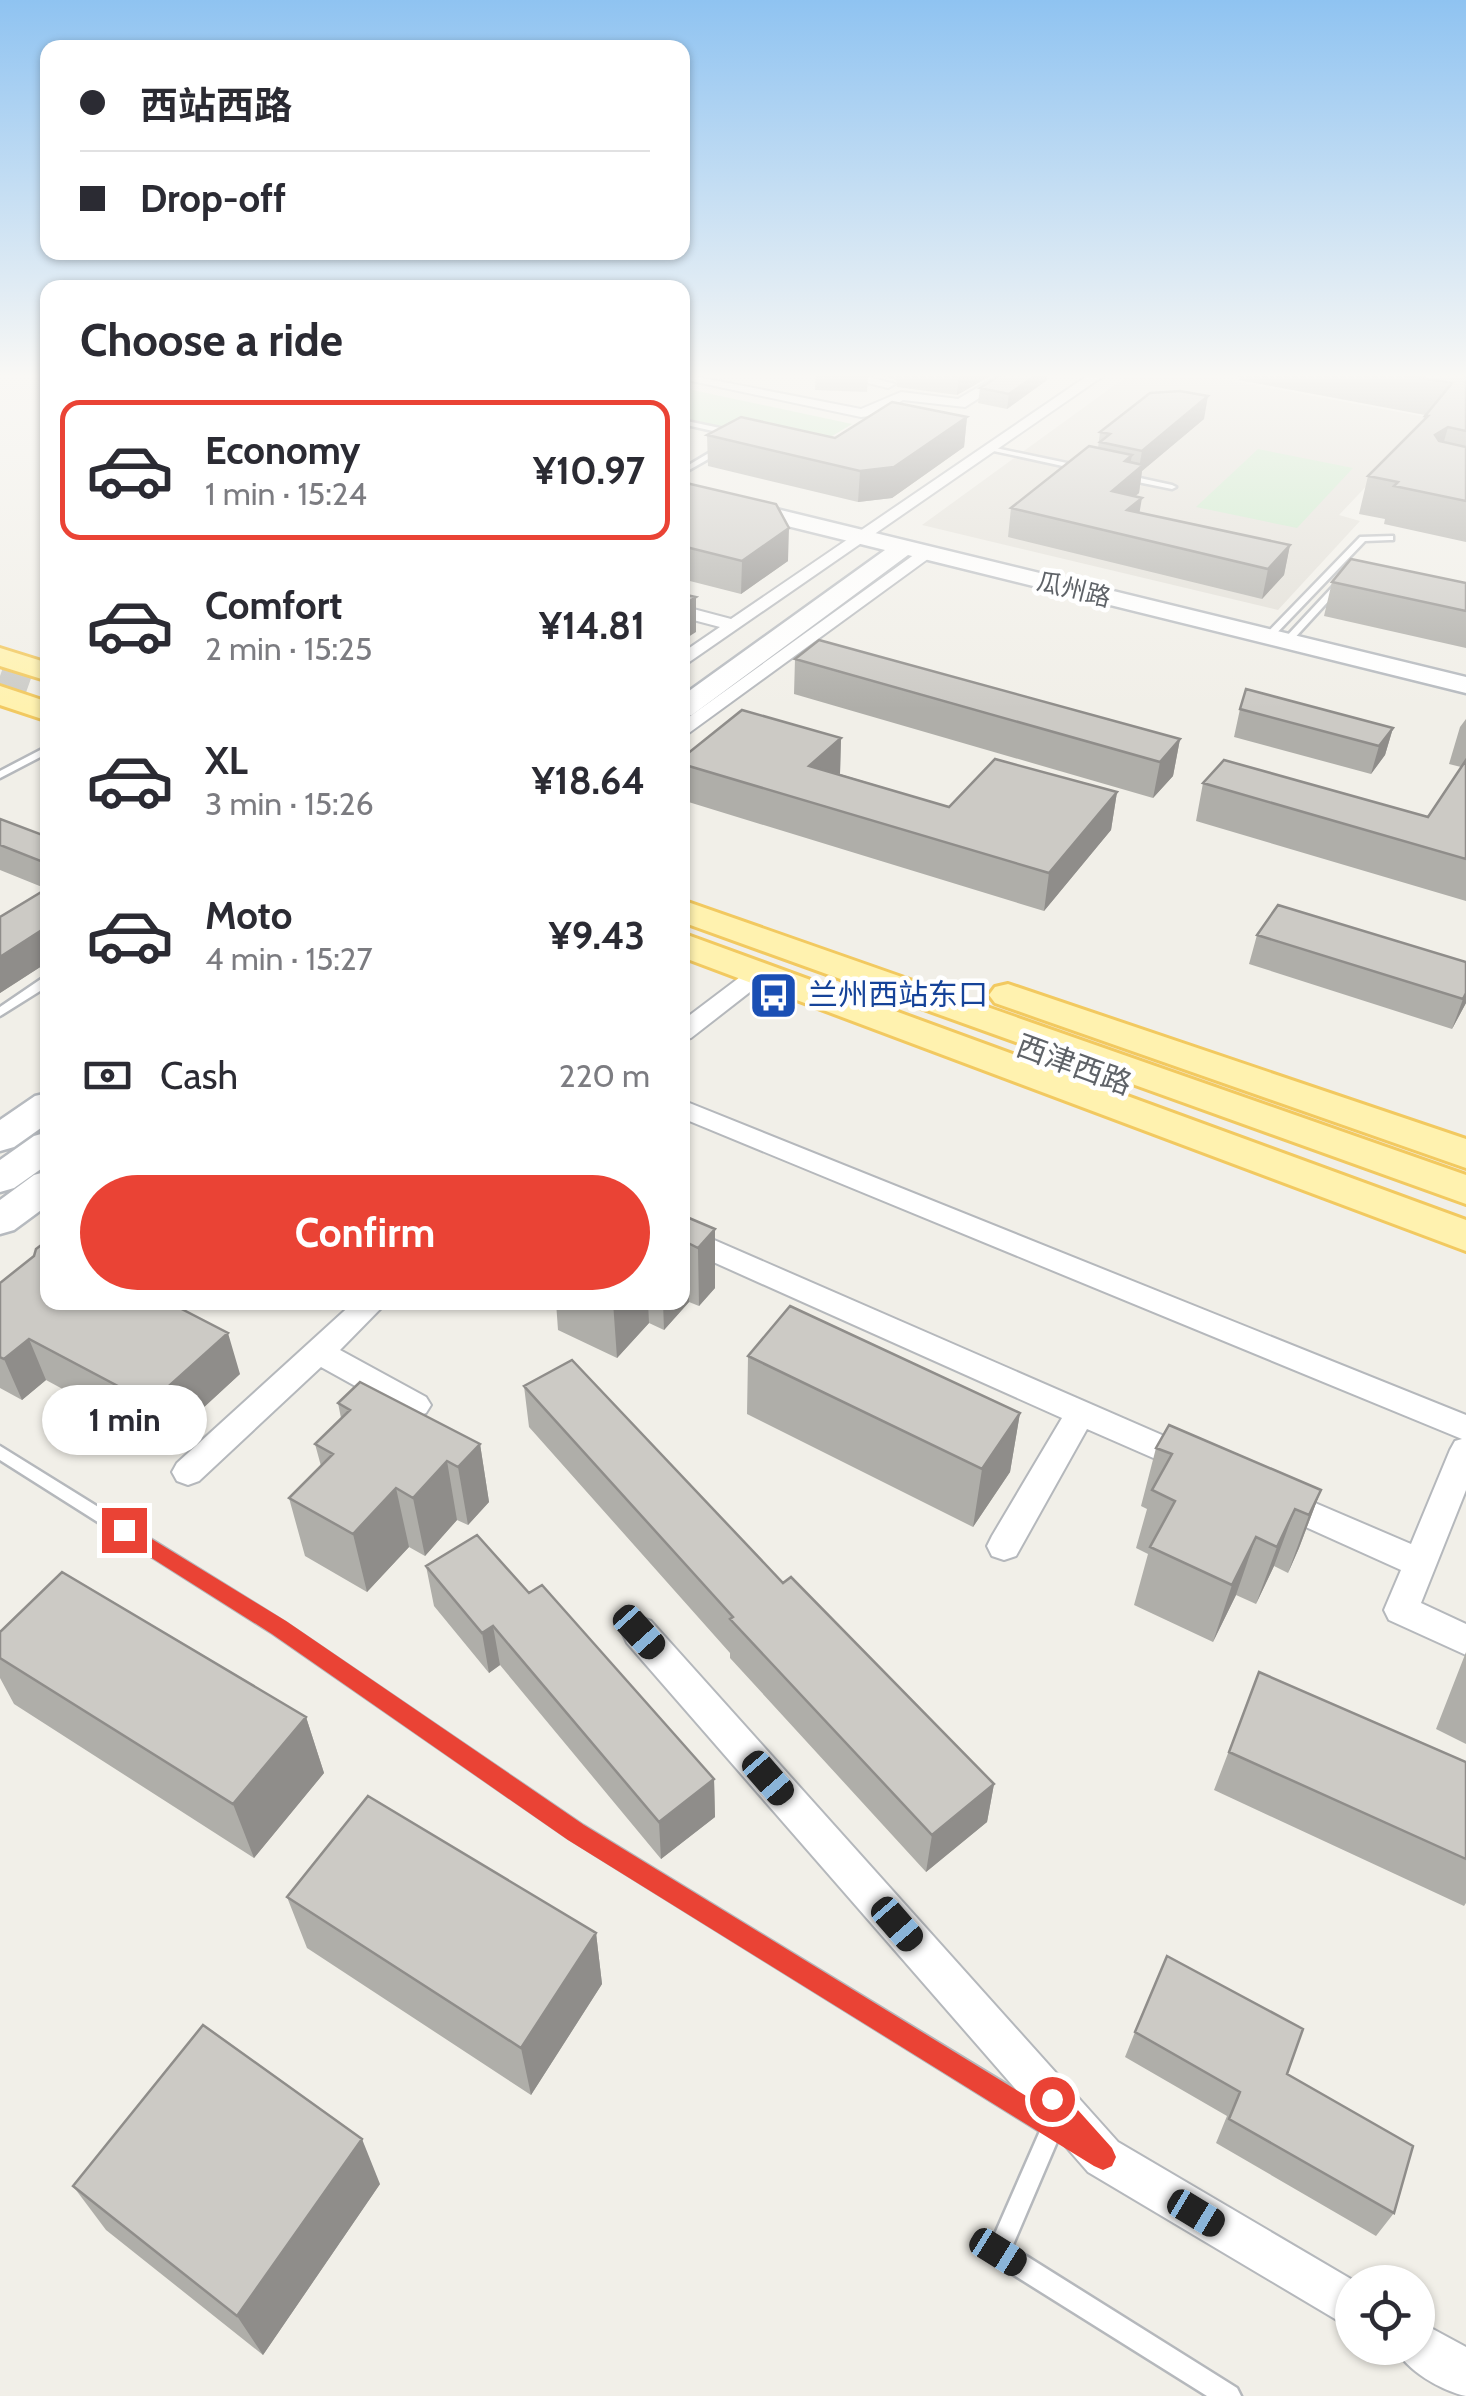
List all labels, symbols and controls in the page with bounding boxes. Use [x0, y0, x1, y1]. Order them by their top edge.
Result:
text: 西站西路 [140, 82, 292, 129]
text: Drop-off [140, 175, 286, 222]
text: Choose a ride [80, 313, 343, 367]
icon: car [85, 425, 175, 515]
text: Economy [205, 427, 360, 474]
text: ¥10.97 [533, 447, 645, 494]
text: 1 min · 15:24 [205, 474, 367, 513]
street label: 瓜州路 [1034, 565, 1114, 613]
icon: car [85, 580, 175, 670]
text: Comfort [205, 582, 342, 629]
text: ¥14.81 [539, 602, 645, 649]
text: 2 min · 15:25 [205, 629, 372, 668]
icon: car [85, 735, 175, 825]
text: XL [205, 737, 248, 784]
text: ¥18.64 [532, 757, 645, 804]
text: 3 min · 15:26 [205, 784, 374, 823]
icon: car [85, 890, 175, 980]
text: Moto [205, 892, 292, 939]
text: ¥9.43 [549, 912, 645, 959]
text: 4 min · 15:27 [205, 939, 373, 978]
bus stop icon: 兰州西站东口 [747, 969, 799, 1021]
place label: 兰州西站东口 [808, 976, 988, 1013]
street label: 西津西路 [1011, 1027, 1137, 1102]
icon: cash [80, 1048, 135, 1103]
text: Cash [160, 1052, 238, 1099]
text: 220 m [559, 1056, 650, 1095]
button: Confirm [80, 1175, 650, 1290]
callout: 1 min [42, 1385, 206, 1455]
text: 1 min [88, 1400, 161, 1439]
route end [102, 1508, 147, 1553]
car [608, 1600, 670, 1664]
car [737, 1746, 799, 1810]
car [866, 1892, 928, 1956]
route start [1030, 2077, 1075, 2122]
car [1163, 2185, 1229, 2241]
car [965, 2223, 1031, 2281]
map controls [1335, 2265, 1435, 2365]
button: locate [1335, 2265, 1435, 2365]

